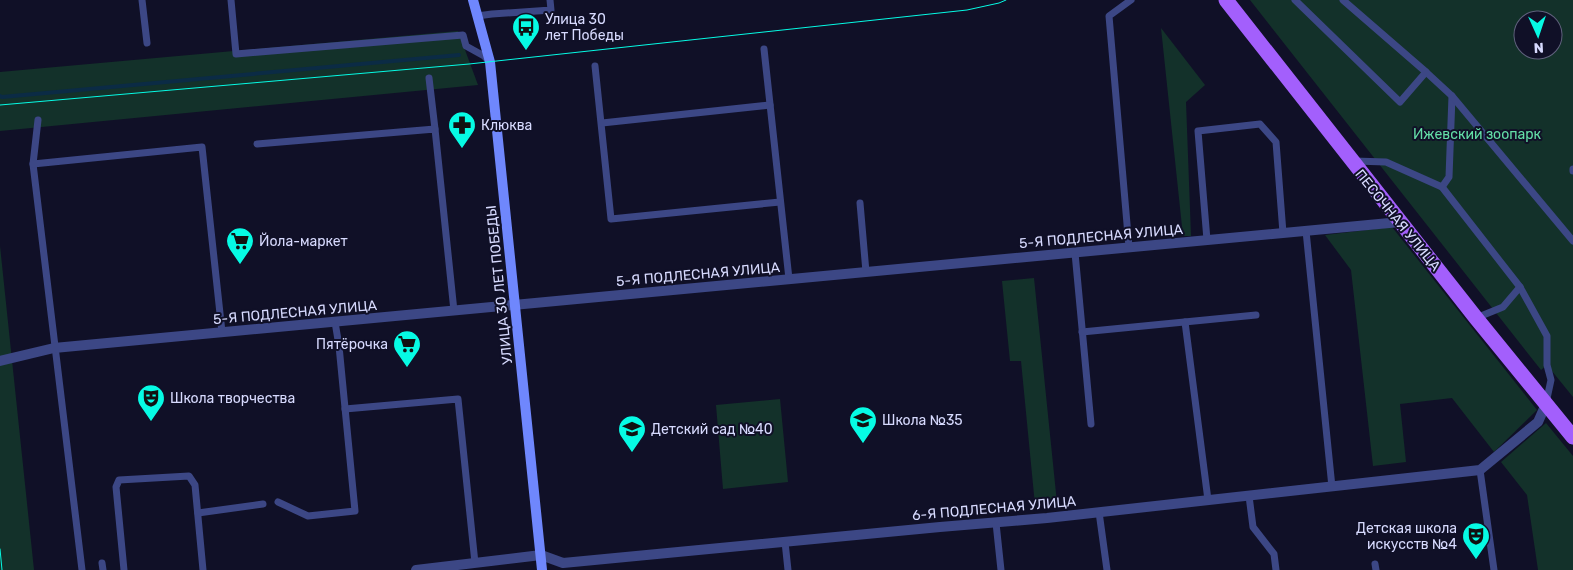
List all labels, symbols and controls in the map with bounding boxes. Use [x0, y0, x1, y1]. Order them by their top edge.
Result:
north arrow [1513, 10, 1563, 60]
place label: Улица 30 лет Победы [545, 11, 624, 44]
bus stop icon: Улица 30 лет Победы [511, 12, 541, 51]
text: N [1533, 39, 1544, 56]
pharmacy icon: Клюква [447, 110, 477, 149]
place label: Клюква [481, 117, 532, 134]
park label: Ижевский зоопарк [1413, 126, 1542, 143]
street label: ПЕСОЧНАЯ УЛИЦА [1351, 166, 1444, 275]
street label: УЛИЦА 30 ЛЕТ ПОБЕДЫ [483, 204, 516, 365]
street label: 5-Я ПОДЛЕСНАЯ УЛИЦА [1018, 221, 1184, 252]
supermarket icon: Йола-маркет [225, 226, 255, 265]
place label: Йола-маркет [259, 232, 348, 250]
street label: 5-Я ПОДЛЕСНАЯ УЛИЦА [615, 259, 781, 290]
street label: 5-Я ПОДЛЕСНАЯ УЛИЦА [212, 297, 378, 328]
supermarket icon: Пятёрочка [392, 329, 422, 368]
place label: Пятёрочка [316, 336, 388, 353]
theatre icon: Школа творчества [136, 383, 166, 422]
place label: Школа творчества [170, 390, 295, 407]
school or university icon: Школа №35 [848, 405, 878, 444]
place label: Школа №35 [882, 412, 963, 429]
school or university icon: Детский сад №40 [617, 414, 647, 453]
place label: Детский сад №40 [651, 421, 773, 438]
street label: 6-Я ПОДЛЕСНАЯ УЛИЦА [911, 493, 1077, 524]
place label: Детская школа искусств №4 [1356, 520, 1457, 553]
theatre icon: Детская школа искусств №4 [1461, 521, 1491, 560]

